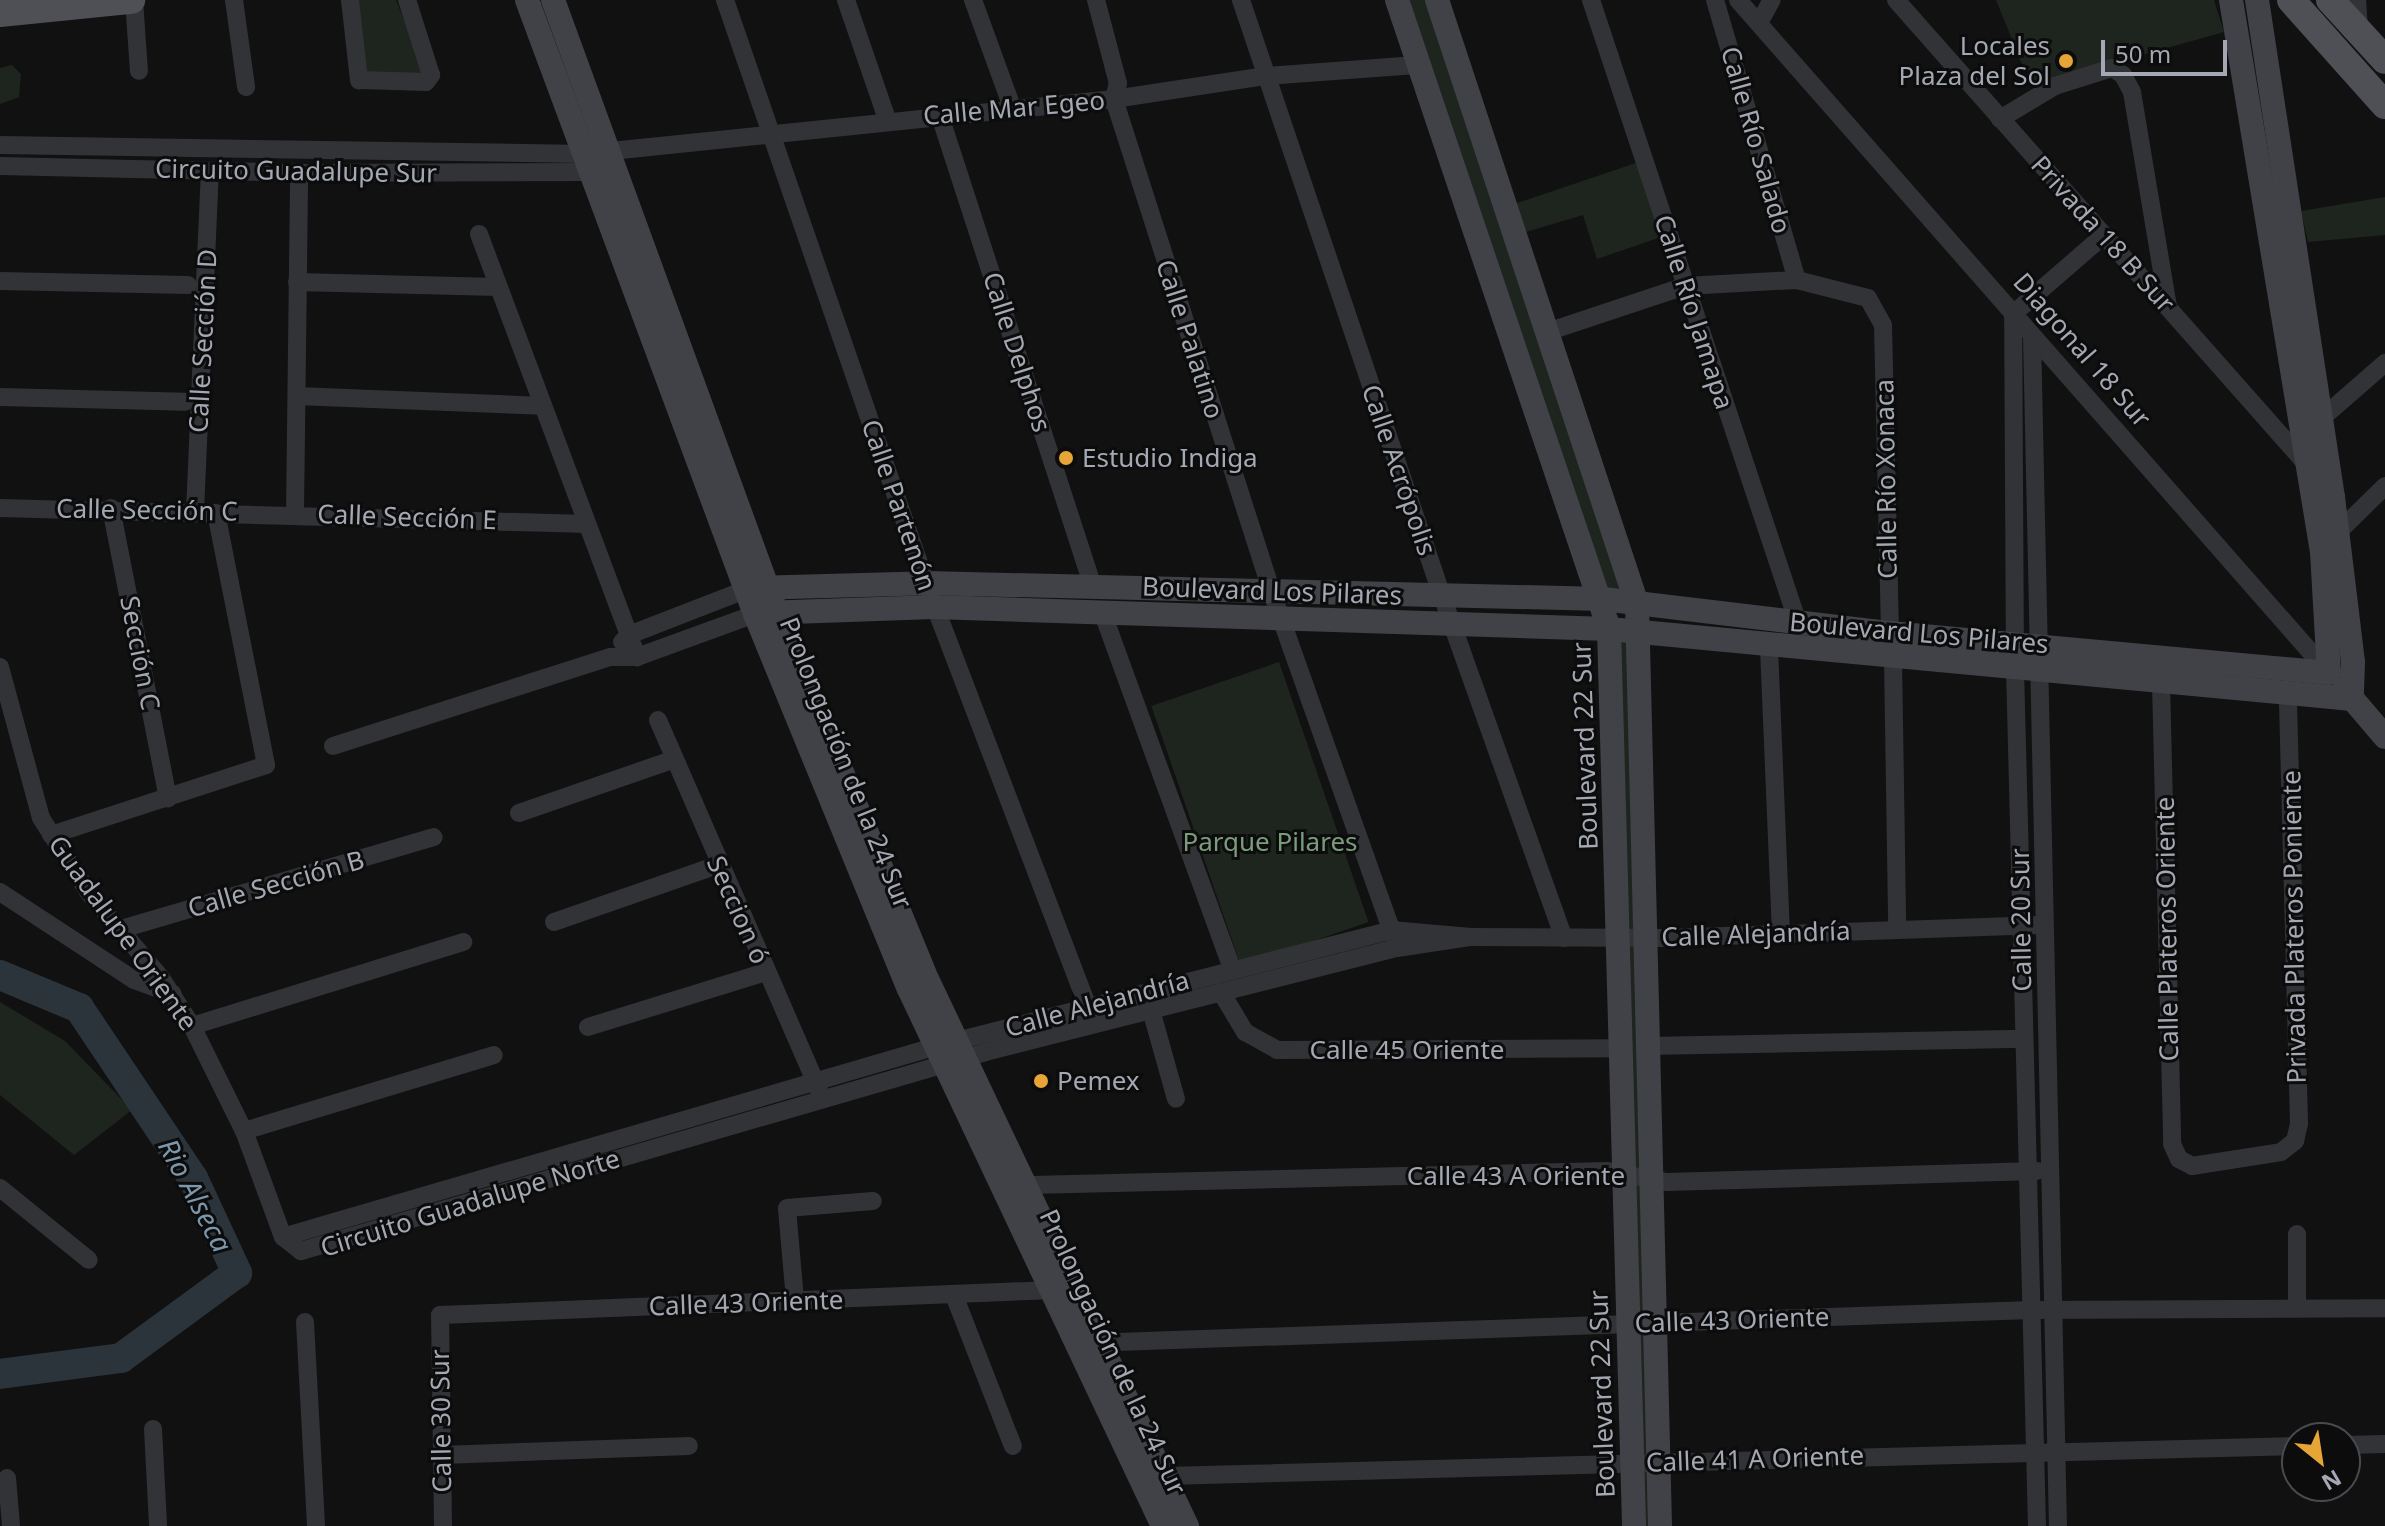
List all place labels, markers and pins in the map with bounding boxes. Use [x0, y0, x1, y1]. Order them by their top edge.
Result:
place label: Locales Plaza del Sol [1899, 30, 2050, 92]
marker: Locales Plaza del Sol [2057, 52, 2075, 70]
place label: Estudio Indiga [1082, 442, 1258, 474]
marker: Estudio Indiga [1057, 449, 1075, 467]
place label: Pemex [1057, 1065, 1140, 1097]
marker: Pemex [1032, 1072, 1050, 1090]

